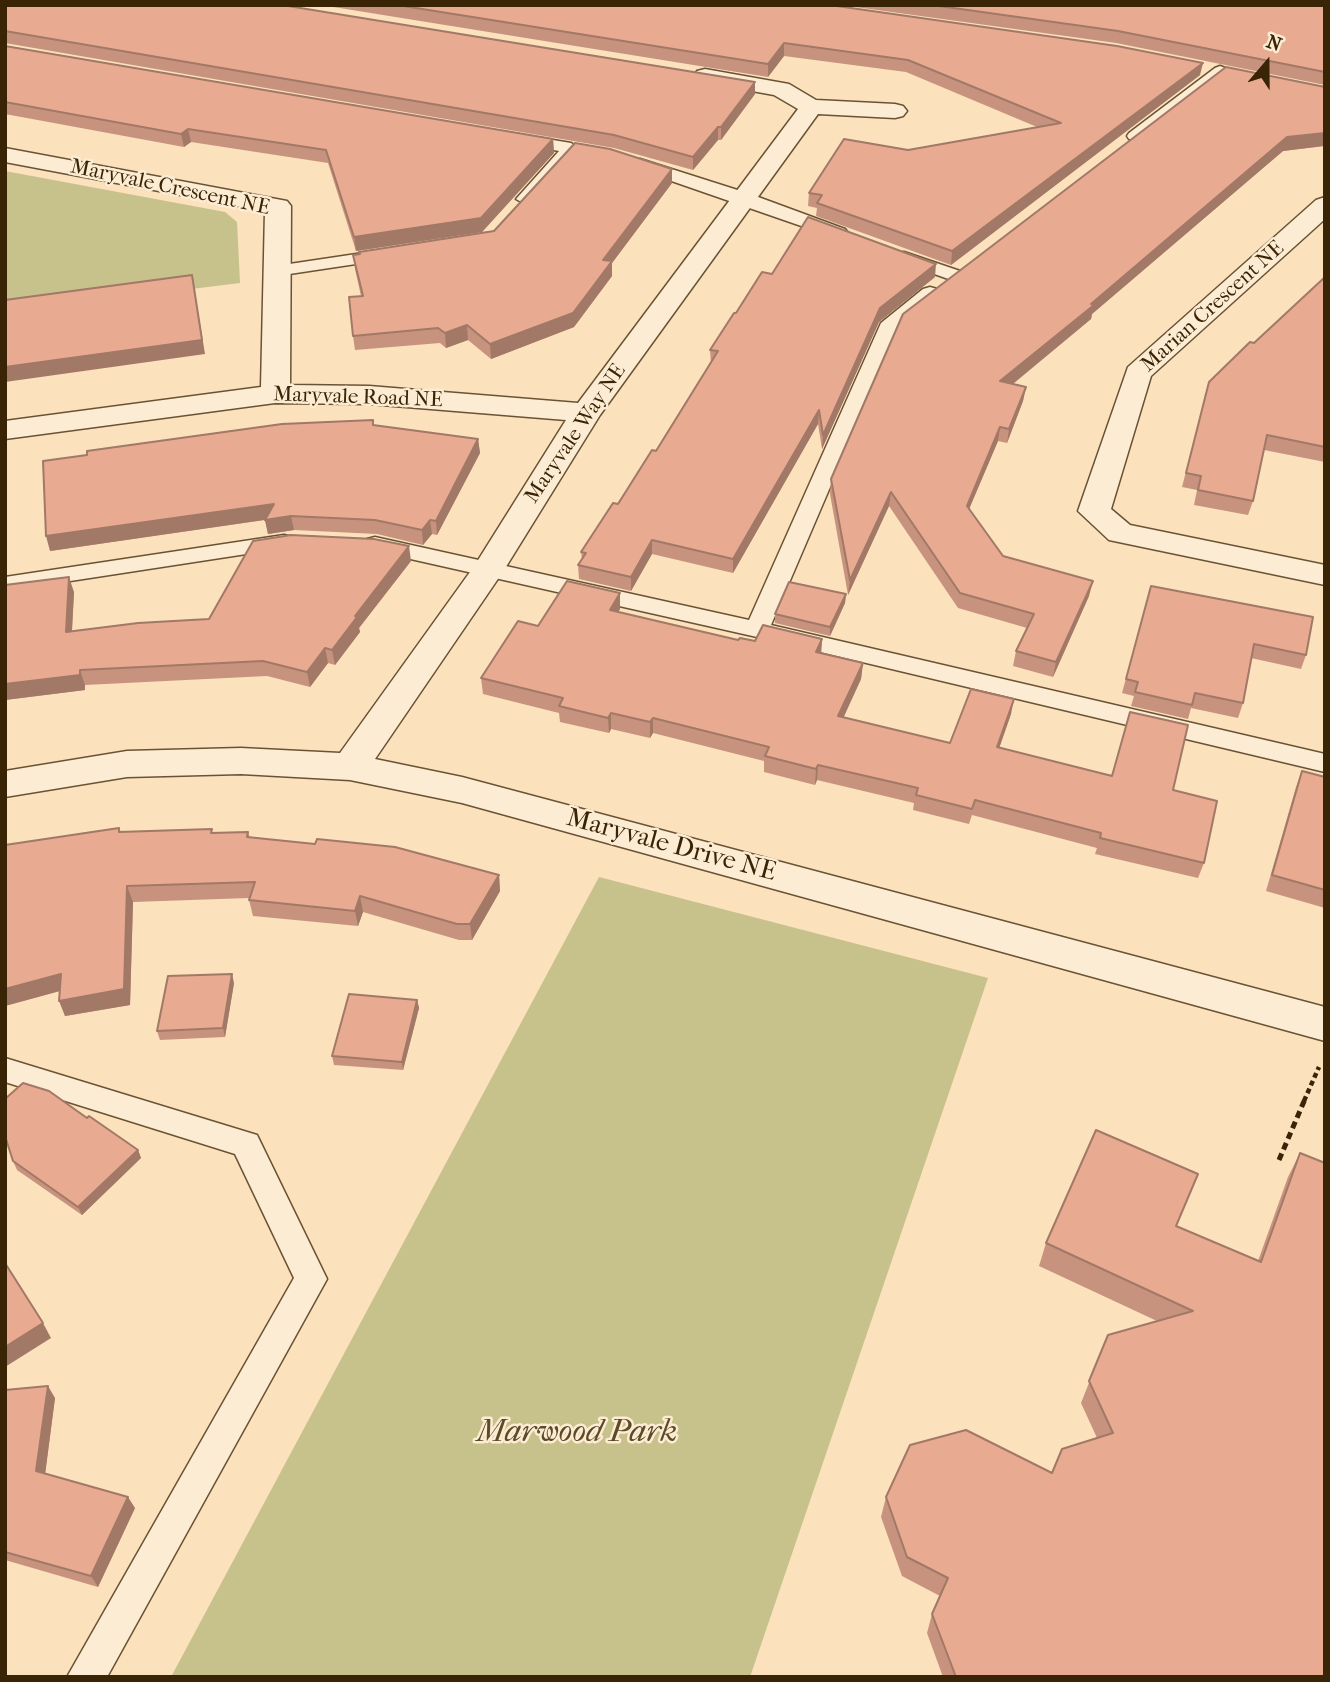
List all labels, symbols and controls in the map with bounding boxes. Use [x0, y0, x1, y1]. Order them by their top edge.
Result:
north arrow [1232, 28, 1302, 98]
text: N [1264, 30, 1285, 56]
street label: Maryvale Crescent NE [68, 155, 272, 221]
street label: Marian Crescent NE [1136, 236, 1290, 378]
street label: Maryvale Way NE [520, 360, 632, 508]
street label: Maryvale Road NE [273, 382, 443, 414]
street label: Maryvale Drive NE [563, 803, 779, 889]
park label: Marwood Park [477, 1414, 677, 1452]

